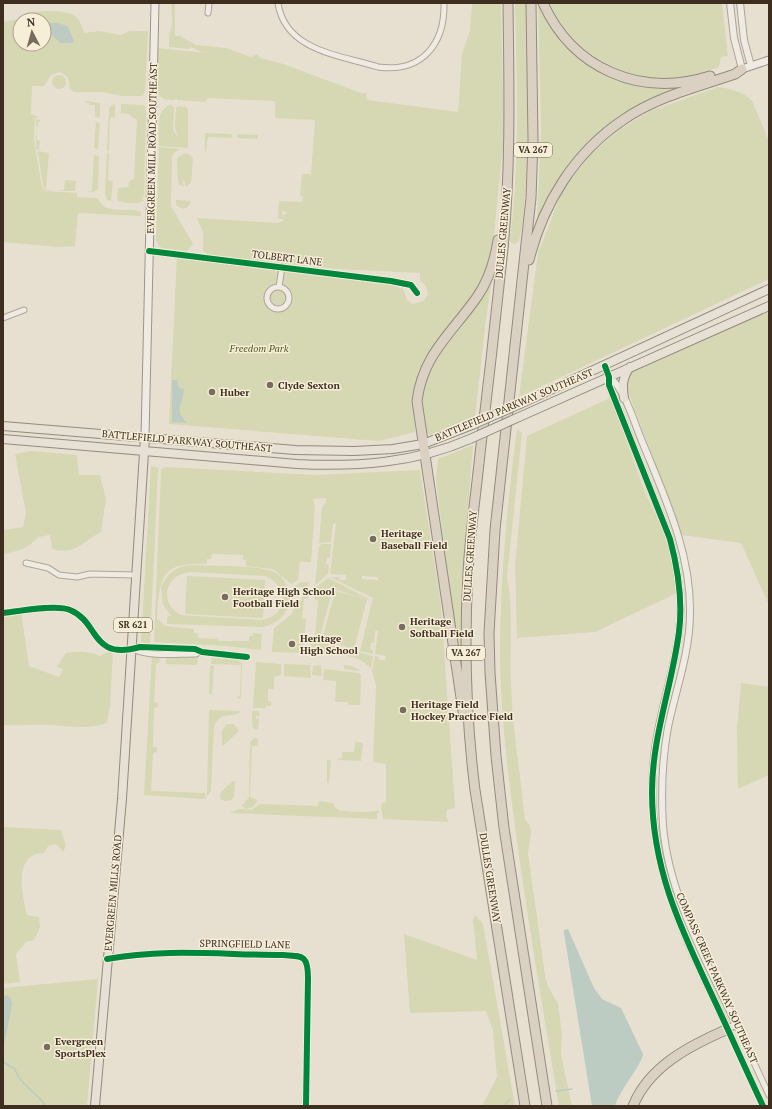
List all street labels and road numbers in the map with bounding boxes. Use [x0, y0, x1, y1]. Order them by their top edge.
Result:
street label: EVERGREEN MILL ROAD SOUTHEAST [144, 62, 160, 234]
road number: VA 267 [514, 143, 552, 157]
street label: DULLES GREENWAY [493, 186, 514, 279]
street label: TOLBERT LANE [251, 247, 323, 269]
street label: BATTLEFIELD PARKWAY SOUTHEAST [433, 366, 595, 444]
street label: BATTLEFIELD PARKWAY SOUTHEAST [101, 427, 273, 455]
street label: DULLES GREENWAY [460, 509, 480, 602]
road number: SR 621 [114, 618, 152, 632]
road number: VA 267 [447, 646, 485, 660]
street label: DULLES GREENWAY [476, 832, 504, 925]
street label: EVERGREEN MILLS ROAD [101, 834, 125, 952]
street label: COMPASS CREEK PARKWAY SOUTHEAST [673, 890, 761, 1066]
street label: SPRINGFIELD LANE [200, 937, 291, 951]

